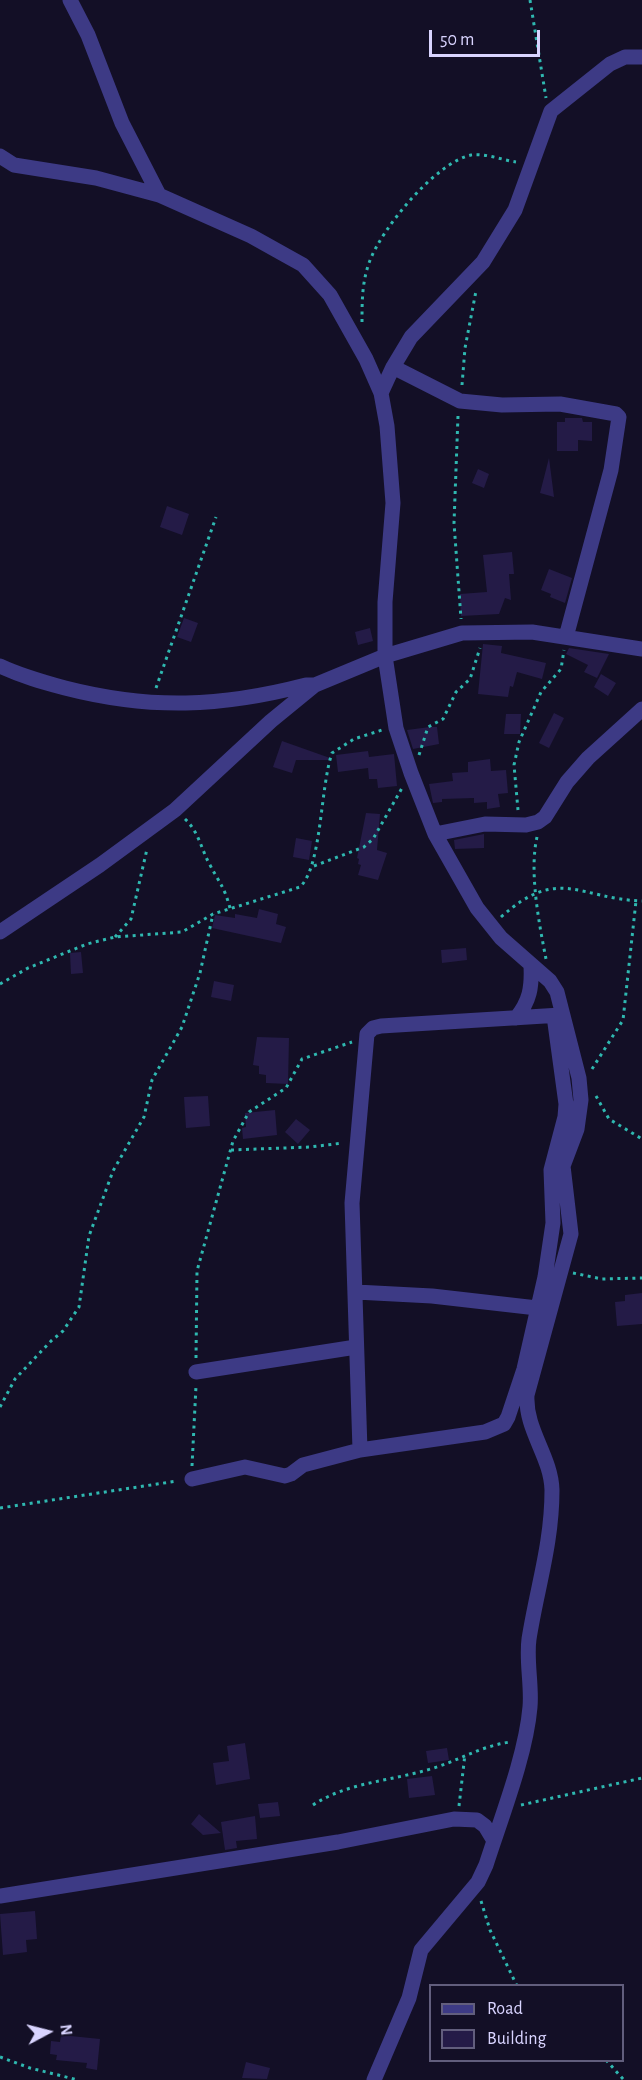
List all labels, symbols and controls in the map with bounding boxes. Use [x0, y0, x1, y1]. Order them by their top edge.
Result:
scale bar [432, 18, 543, 56]
text: 50 m [440, 31, 474, 49]
legend [429, 1984, 624, 2062]
text: Road [487, 2000, 523, 2018]
north arrow [18, 2002, 78, 2062]
text: N [57, 2023, 74, 2036]
text: Building [487, 2030, 546, 2048]

